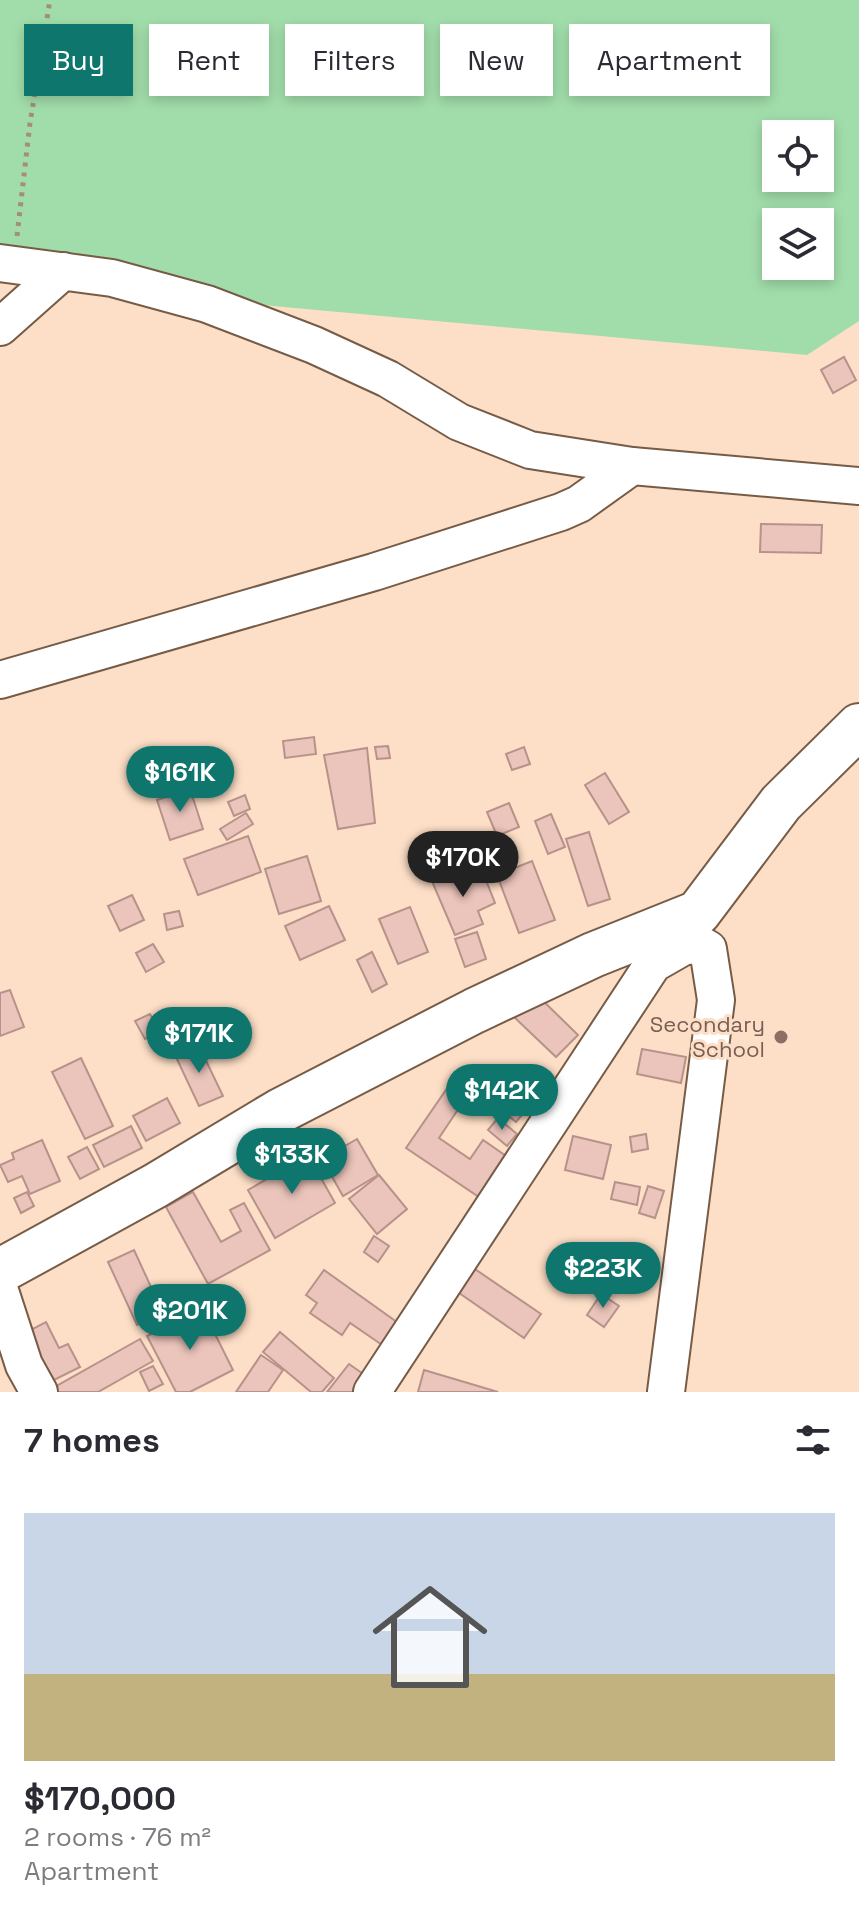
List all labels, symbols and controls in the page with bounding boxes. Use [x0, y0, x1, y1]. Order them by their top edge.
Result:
chip: Buy [24, 24, 133, 96]
chip: Rent [149, 24, 269, 96]
chip: Filters [285, 24, 424, 96]
chip: New [440, 24, 553, 96]
chip: Apartment [569, 24, 770, 96]
map controls [762, 120, 834, 280]
button: locate [762, 120, 834, 192]
button: layers [762, 208, 834, 280]
pin: $161K [124, 746, 236, 814]
text: $161K [144, 755, 216, 789]
pin: $170K [407, 831, 519, 899]
text: $170K [426, 840, 500, 874]
pin: $171K [143, 1007, 255, 1075]
place label: Secondary School [650, 1010, 765, 1063]
text: $171K [164, 1016, 234, 1050]
marker: Secondary School [772, 1028, 790, 1046]
pin: $142K [446, 1064, 558, 1132]
text: $142K [464, 1073, 540, 1107]
pin: $133K [236, 1128, 348, 1196]
text: $133K [254, 1137, 330, 1171]
pin: $223K [547, 1242, 659, 1310]
text: $223K [564, 1251, 642, 1285]
pin: $201K [134, 1284, 246, 1352]
text: $201K [152, 1293, 228, 1327]
icon: filters [791, 1418, 835, 1462]
text: 7 homes [24, 1419, 160, 1462]
icon: home [358, 1565, 502, 1709]
text: $170,000 [24, 1777, 176, 1820]
text: 2 rooms · 76 m² [24, 1820, 211, 1854]
text: Apartment [24, 1854, 159, 1888]

